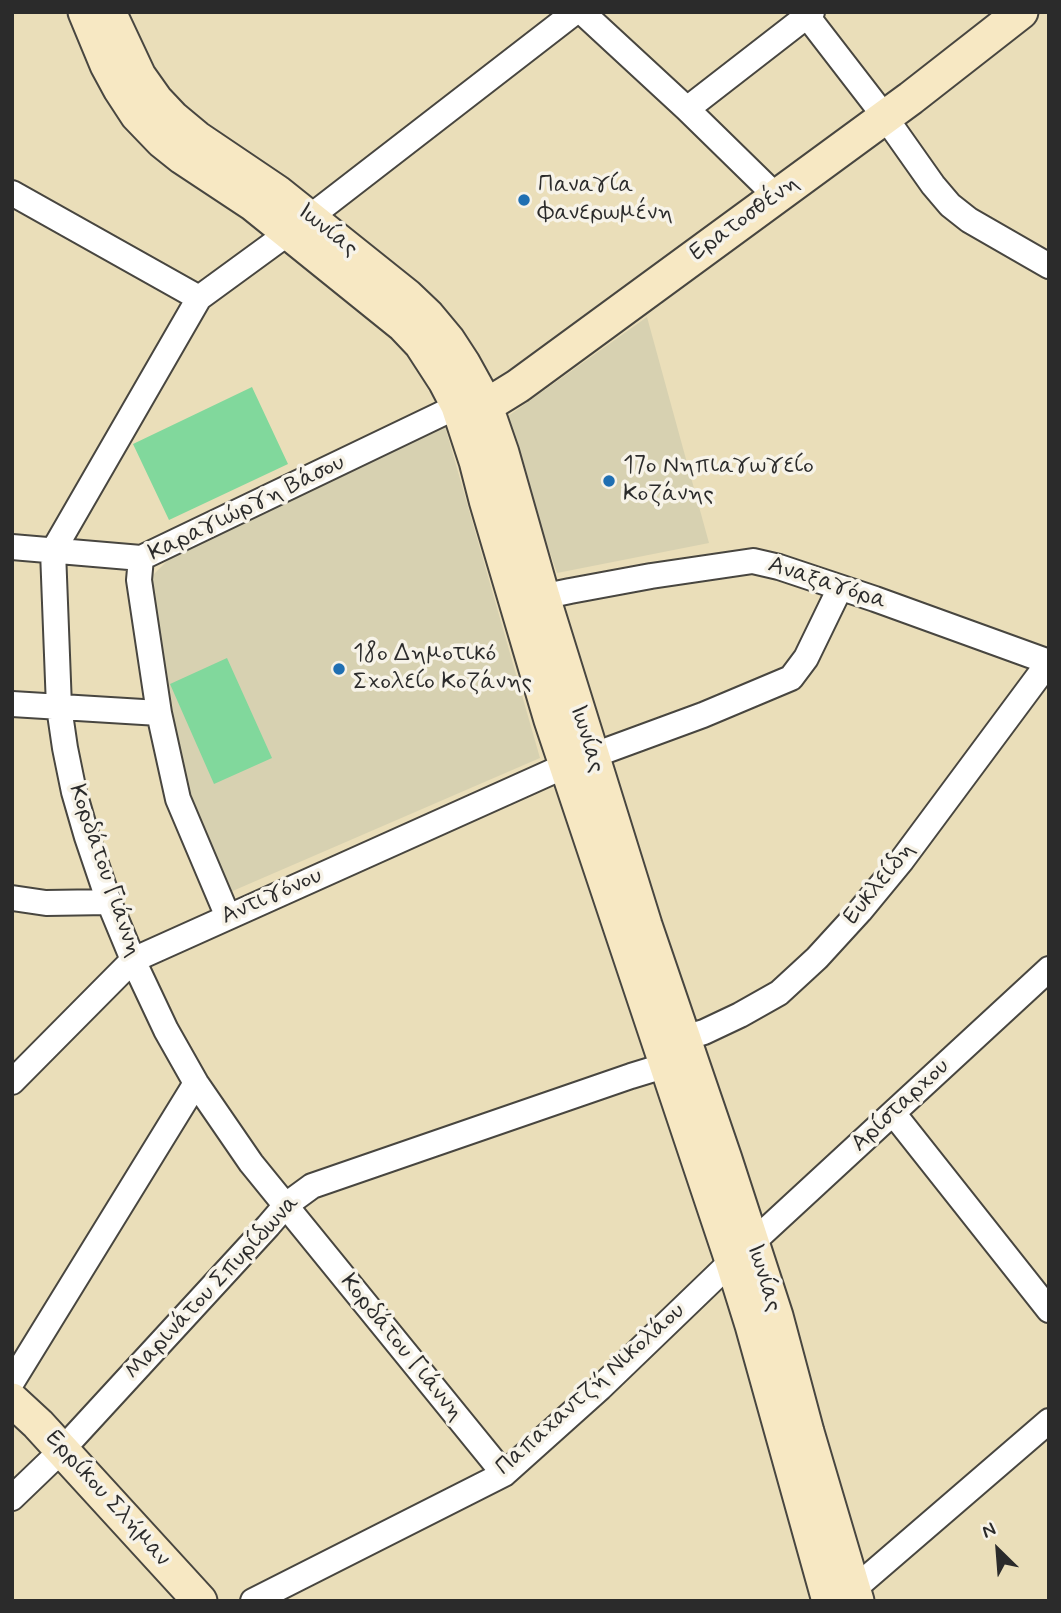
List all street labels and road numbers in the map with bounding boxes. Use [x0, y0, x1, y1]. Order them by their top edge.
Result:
street label: Ερατοσθένη [685, 170, 805, 268]
street label: Ιωνίας [291, 198, 363, 264]
street label: Καραγιώργη Βάσου [144, 449, 350, 569]
street label: Αναξαγόρα [764, 551, 890, 617]
street label: Ιωνίας [562, 702, 610, 776]
street label: Κορδάτου Γιάννη [61, 781, 147, 961]
street label: Ευκλείδη [838, 837, 922, 931]
street label: Αντιγόνου [217, 862, 327, 932]
street label: Αρίσταρχου [846, 1053, 956, 1159]
street label: Μαρινάτου Σπυρίδωνα [120, 1189, 306, 1387]
street label: Ιωνίας [739, 1241, 787, 1315]
street label: Κορδάτου Γιάννη [333, 1269, 469, 1427]
street label: Παπαχαντζή Νικολάου [490, 1297, 692, 1483]
street label: Ερρίκου Σλήμαν [38, 1425, 176, 1573]

